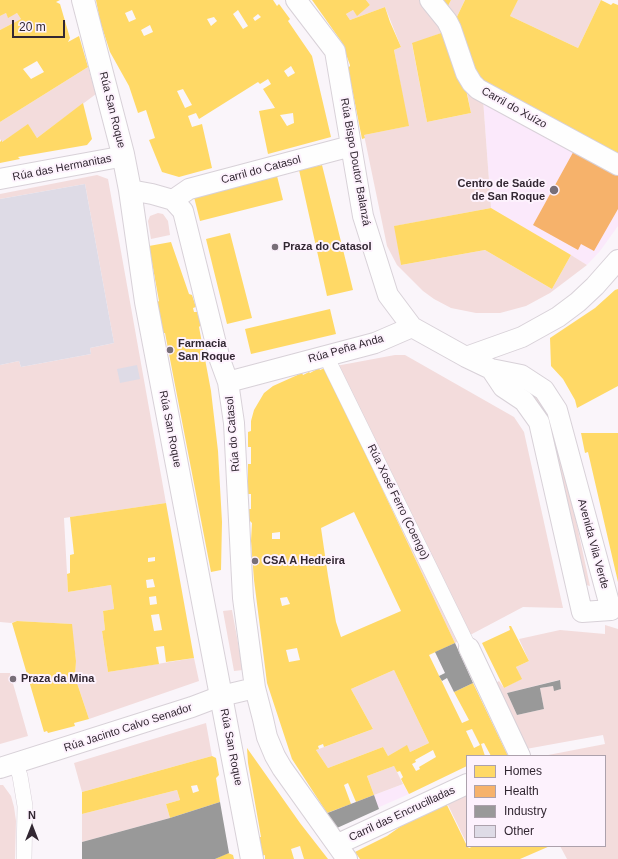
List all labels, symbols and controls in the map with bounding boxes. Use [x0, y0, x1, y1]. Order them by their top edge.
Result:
scale bar [14, 12, 67, 38]
text: 20 m [19, 20, 46, 34]
street label: Rúa San Roque [96, 70, 128, 150]
street label: Carril do Xuízo [479, 85, 549, 131]
street label: Rúa Bispo Doutor Balanzá [337, 97, 373, 227]
street label: Rúa das Hermanitas [12, 152, 112, 184]
street label: Carril do Catasol [220, 153, 302, 187]
place label: Centro de Saúde de San Roque [458, 177, 545, 203]
marker: Centro de Saúde de San Roque [548, 184, 560, 196]
place label: Praza do Catasol [283, 240, 372, 254]
marker: Praza do Catasol [270, 242, 280, 252]
street label: Rúa Peña Anda [307, 332, 385, 366]
place label: Farmacia San Roque [178, 337, 235, 363]
marker: Farmacia San Roque [165, 345, 175, 355]
street label: Rúa San Roque [156, 389, 184, 469]
street label: Rúa do Catasol [223, 396, 243, 472]
street label: Rúa Xosé Ferro (Coengo) [364, 442, 432, 562]
street label: Avenida Vila Verde [575, 498, 611, 590]
place label: CSA A Hedreira [263, 554, 345, 568]
marker: CSA A Hedreira [250, 556, 260, 566]
place label: Praza da Mina [21, 672, 94, 686]
marker: Praza da Mina [8, 674, 18, 684]
street label: Rúa Jacinto Calvo Senador [62, 701, 194, 755]
street label: Rúa San Roque [217, 707, 245, 787]
legend [466, 755, 606, 847]
text: Homes [504, 764, 542, 778]
street label: Carril das Encrucilladas [347, 784, 457, 844]
text: Health [504, 784, 539, 798]
text: Industry [504, 804, 547, 818]
north arrow [12, 807, 52, 847]
text: N [28, 809, 36, 821]
text: Other [504, 824, 534, 838]

